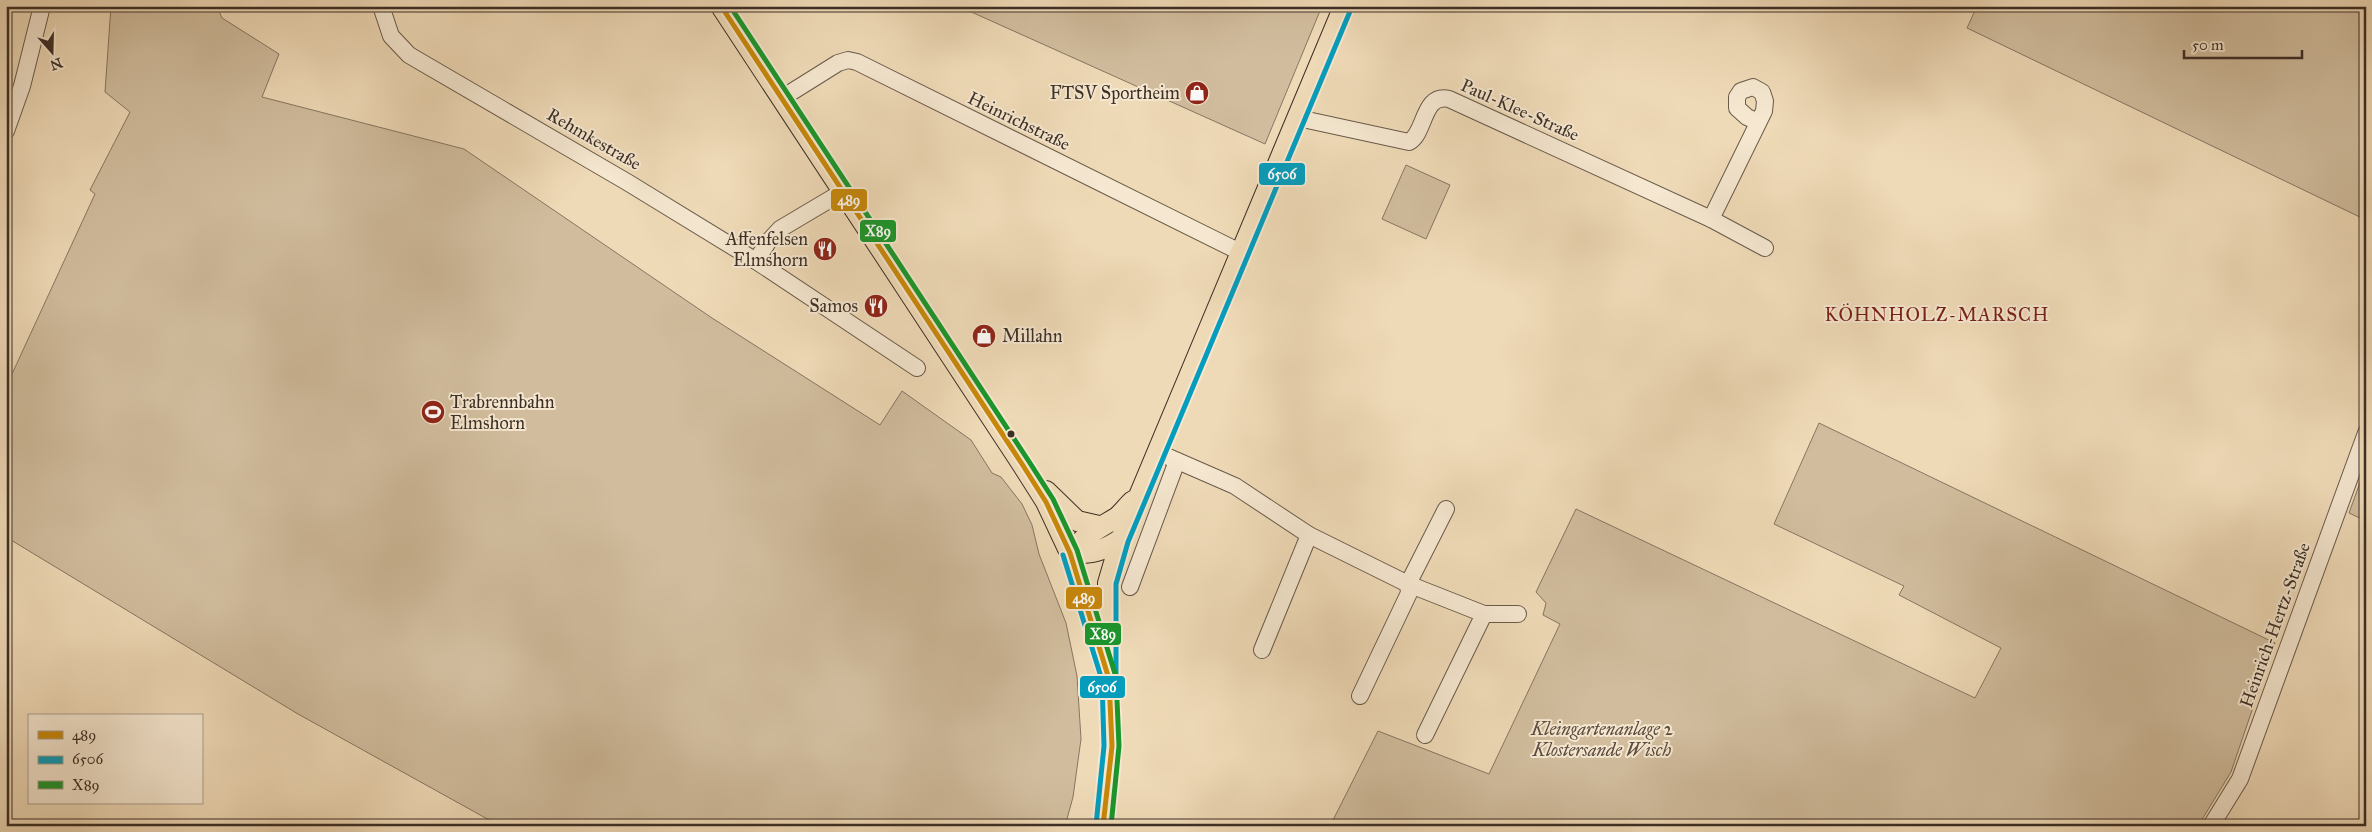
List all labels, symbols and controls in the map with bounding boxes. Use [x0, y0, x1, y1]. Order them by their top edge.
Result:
north arrow [28, 28, 78, 78]
scale bar [2184, 28, 2302, 60]
text: 50 m [2192, 36, 2224, 54]
text: N [48, 54, 65, 74]
street label: Paul-Klee-Straße [1457, 74, 1583, 146]
shop icon: FTSV Sportheim [1184, 80, 1210, 106]
place label: FTSV Sportheim [1050, 82, 1180, 104]
street label: Heinrichstraße [964, 87, 1074, 155]
street label: Rehmkestraße [543, 103, 645, 175]
line badge: 6506 [1258, 162, 1306, 186]
text: 6506 [1267, 166, 1297, 183]
line badge: 489 [830, 188, 868, 212]
text: 489 [838, 192, 860, 210]
line badge: X89 [859, 219, 897, 243]
text: X89 [864, 223, 891, 241]
place label: Affenfelsen Elmshorn [725, 228, 808, 271]
restaurant icon: Affenfelsen Elmshorn [812, 236, 838, 262]
restaurant icon: Samos [863, 293, 889, 319]
place label: Samos [809, 295, 858, 317]
district label: KÖHNHOLZ-MARSCH [1825, 303, 2049, 326]
shop icon: Millahn [971, 323, 997, 349]
place label: Millahn [1002, 325, 1063, 347]
place label: Trabrennbahn Elmshorn [450, 391, 555, 434]
sports icon: Trabrennbahn Elmshorn [420, 399, 446, 425]
unlabelled marker [1006, 429, 1016, 439]
street label: Heinrich-Hertz-Straße [2235, 540, 2315, 710]
line badge: 489 [1065, 586, 1103, 610]
text: 489 [1073, 590, 1095, 608]
line badge: X89 [1084, 622, 1122, 646]
text: X89 [1089, 626, 1116, 644]
line badge: 6506 [1079, 675, 1126, 699]
text: 6506 [1087, 679, 1117, 696]
legend [28, 714, 202, 804]
park label: Kleingartenanlage 2 Klostersande Wisch [1530, 718, 1673, 761]
text: 489 [72, 726, 96, 744]
text: 6506 [72, 750, 104, 768]
text: X89 [72, 776, 100, 794]

